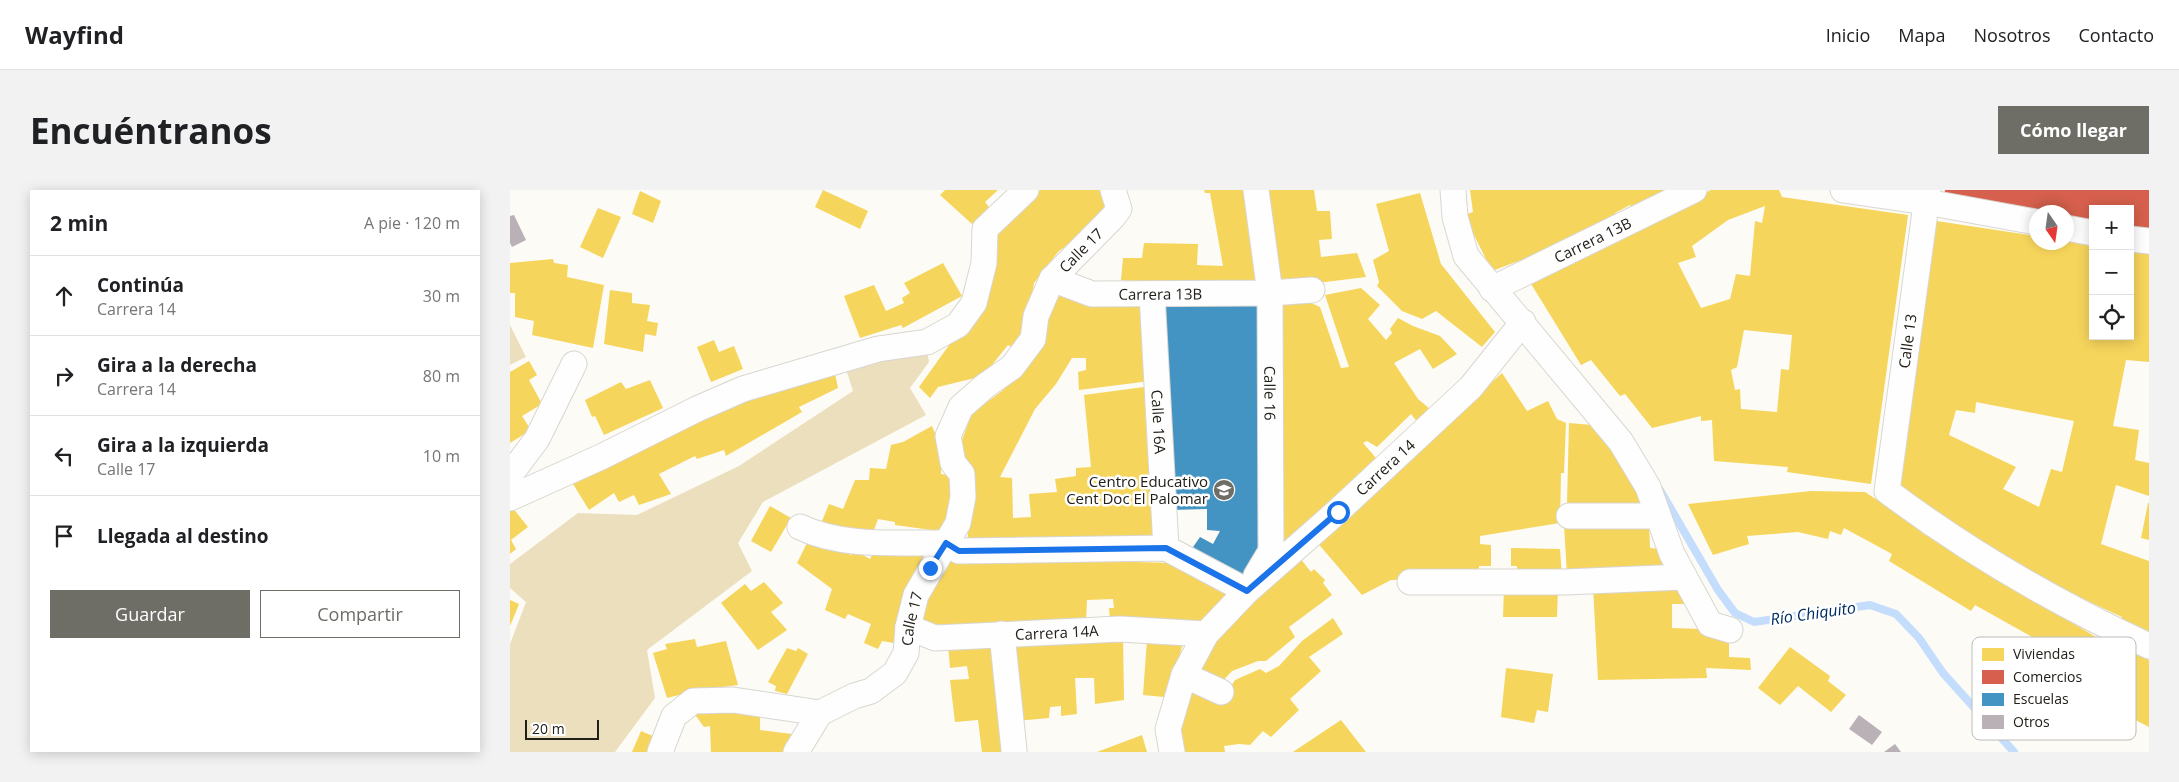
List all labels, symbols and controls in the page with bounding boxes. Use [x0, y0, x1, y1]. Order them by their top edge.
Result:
text: Wayfind [25, 18, 124, 51]
text: Inicio [1826, 23, 1870, 47]
text: Mapa [1898, 23, 1946, 47]
text: Nosotros [1974, 23, 2051, 47]
text: Contacto [2079, 23, 2154, 47]
button: Cómo llegar [1998, 106, 2149, 154]
text: Encuéntranos [30, 107, 272, 154]
north arrow [2029, 205, 2074, 250]
map controls [2089, 205, 2134, 340]
button: + [2089, 205, 2134, 250]
text: 2 min [50, 209, 108, 237]
text: A pie · 120 m [364, 212, 460, 234]
street label: Carrera 13B [1551, 212, 1635, 267]
street label: Calle 17 [1054, 223, 1107, 276]
button: − [2089, 250, 2134, 295]
text: Continúa [97, 272, 184, 298]
icon: ahead [50, 282, 78, 310]
street label: Carrera 13B [1118, 283, 1202, 304]
text: 30 m [423, 285, 460, 307]
button: locate [2089, 295, 2134, 340]
text: Carrera 14 [97, 298, 176, 320]
street label: Calle 13 [1893, 312, 1921, 370]
text: Gira a la derecha [97, 352, 257, 378]
icon: right [50, 362, 78, 390]
text: 80 m [423, 365, 460, 387]
street label: Calle 16 [1260, 366, 1280, 421]
text: Carrera 14 [97, 378, 176, 400]
street label: Calle 16A [1147, 389, 1171, 455]
text: Gira a la izquierda [97, 432, 269, 458]
street label: Carrera 14 [1351, 434, 1419, 500]
icon: left [50, 442, 78, 470]
text: 10 m [423, 445, 460, 467]
text: Calle 17 [97, 458, 155, 480]
place label: Centro Educativo Cent Doc El Palomar [1066, 471, 1208, 508]
school or university icon: Centro Educativo Cent Doc El Palomar [1212, 478, 1236, 502]
route start [1327, 501, 1350, 524]
icon: arrive [50, 522, 78, 550]
text: Llegada al destino [97, 523, 269, 549]
route end [919, 557, 942, 580]
button: Guardar [50, 590, 250, 638]
button: Compartir [260, 590, 460, 638]
street label: Calle 17 [897, 590, 926, 647]
water label: Río Chiquito [1769, 596, 1857, 630]
street label: Carrera 14A [1014, 620, 1099, 644]
legend [1972, 637, 2136, 740]
text: Viviendas [2013, 644, 2075, 663]
text: Comercios [2013, 667, 2082, 686]
text: Escuelas [2013, 689, 2069, 708]
text: Otros [2013, 712, 2050, 731]
scale bar [525, 717, 599, 740]
text: 20 m [532, 719, 565, 738]

